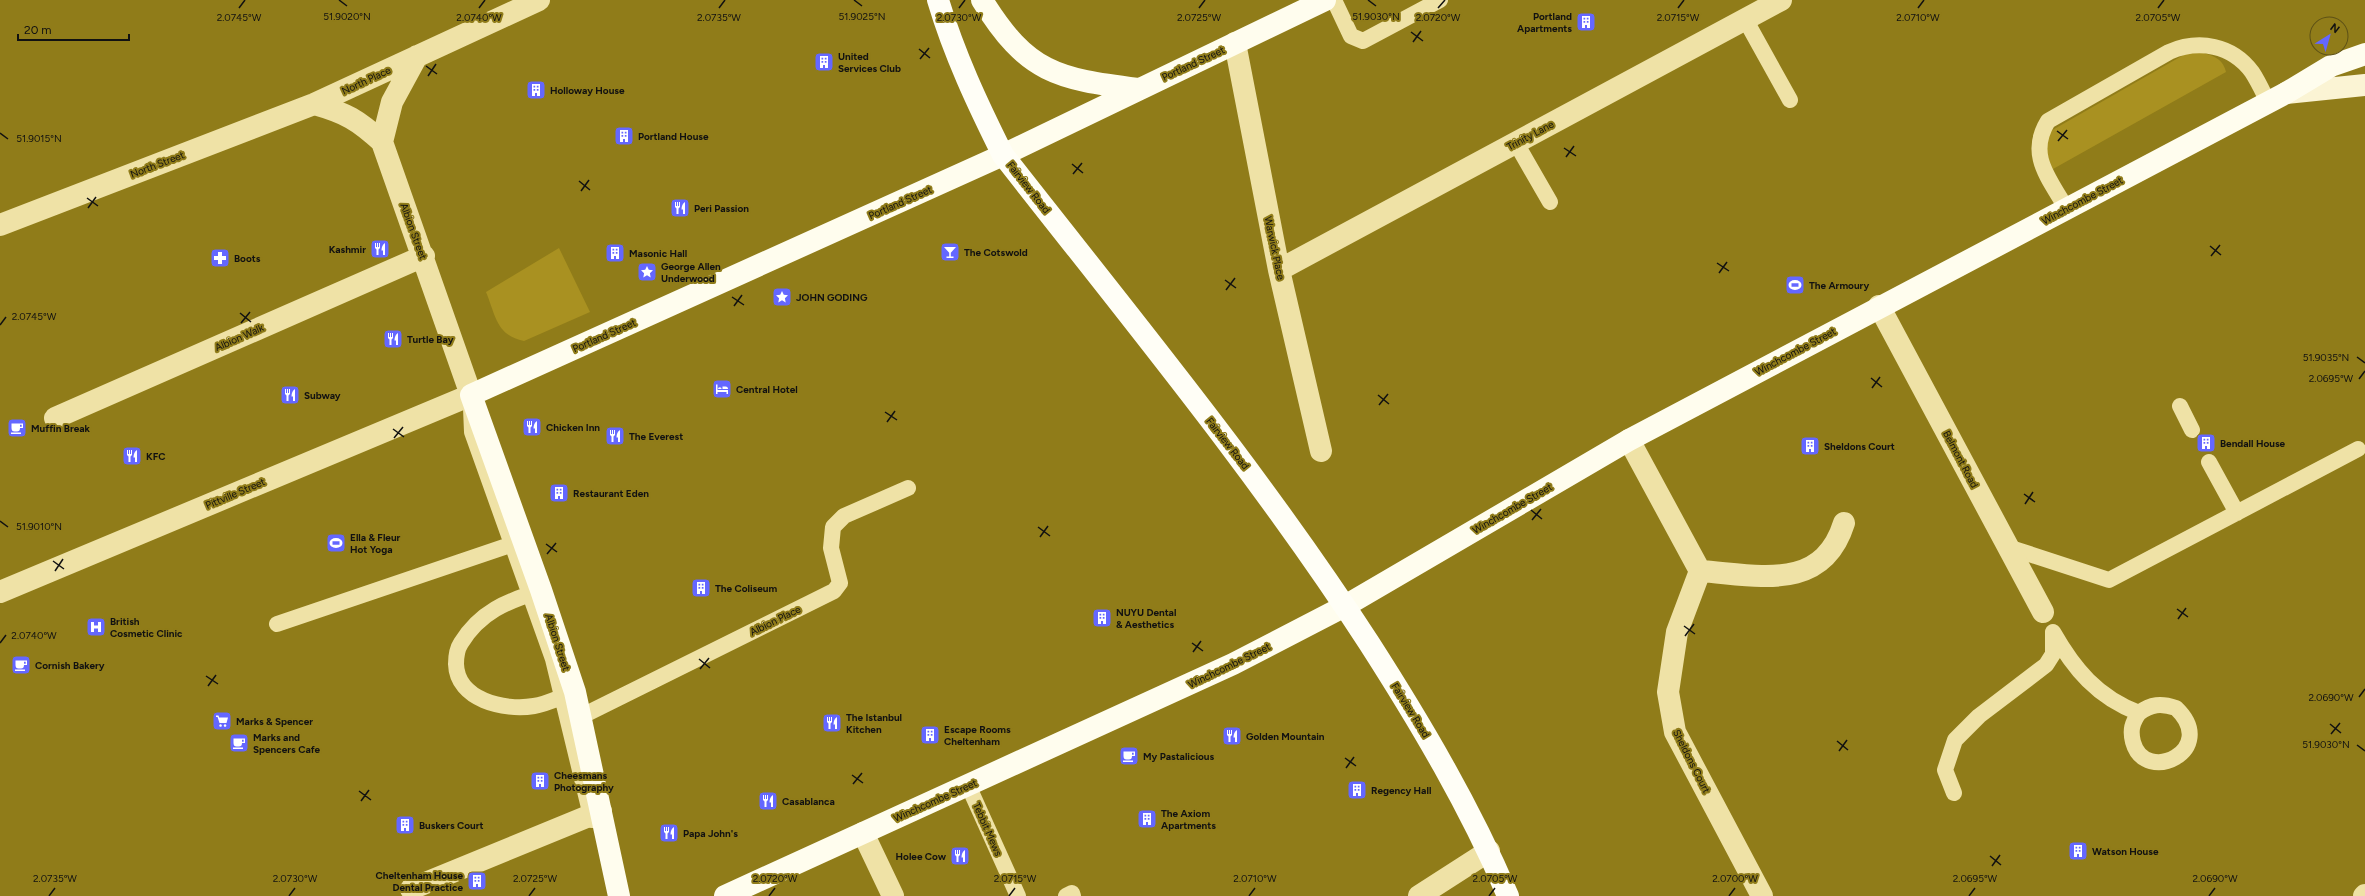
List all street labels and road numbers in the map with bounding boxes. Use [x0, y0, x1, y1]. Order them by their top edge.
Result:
street label: Portland Street [1160, 43, 1227, 84]
street label: North Place [340, 63, 393, 97]
street label: Trinity Lane [1504, 117, 1556, 153]
street label: North Street [128, 148, 186, 181]
street label: Fairview Road [1004, 159, 1053, 216]
street label: Winchcombe Street [2039, 173, 2125, 227]
street label: Portland Street [867, 183, 934, 222]
street label: Albion Street [397, 201, 430, 261]
street label: Warwick Place [1261, 215, 1288, 282]
street label: Portland Street [571, 316, 638, 355]
street label: Albion Walk [213, 321, 266, 354]
street label: Winchcombe Street [1752, 324, 1838, 378]
street label: Fairview Road [1203, 415, 1252, 472]
street label: Belmont Road [1940, 428, 1981, 490]
street label: Pittville Street [203, 475, 267, 512]
street label: Winchcombe Street [1470, 480, 1555, 537]
street label: Albion Place [748, 602, 803, 638]
street label: Albion Street [542, 612, 573, 672]
street label: Winchcombe Street [1186, 640, 1273, 691]
street label: Fairview Road [1389, 680, 1433, 740]
street label: Sheldons Court [1670, 727, 1713, 795]
street label: Winchcombe Street [891, 776, 979, 825]
street label: Tebbit Mews [970, 801, 1005, 858]

